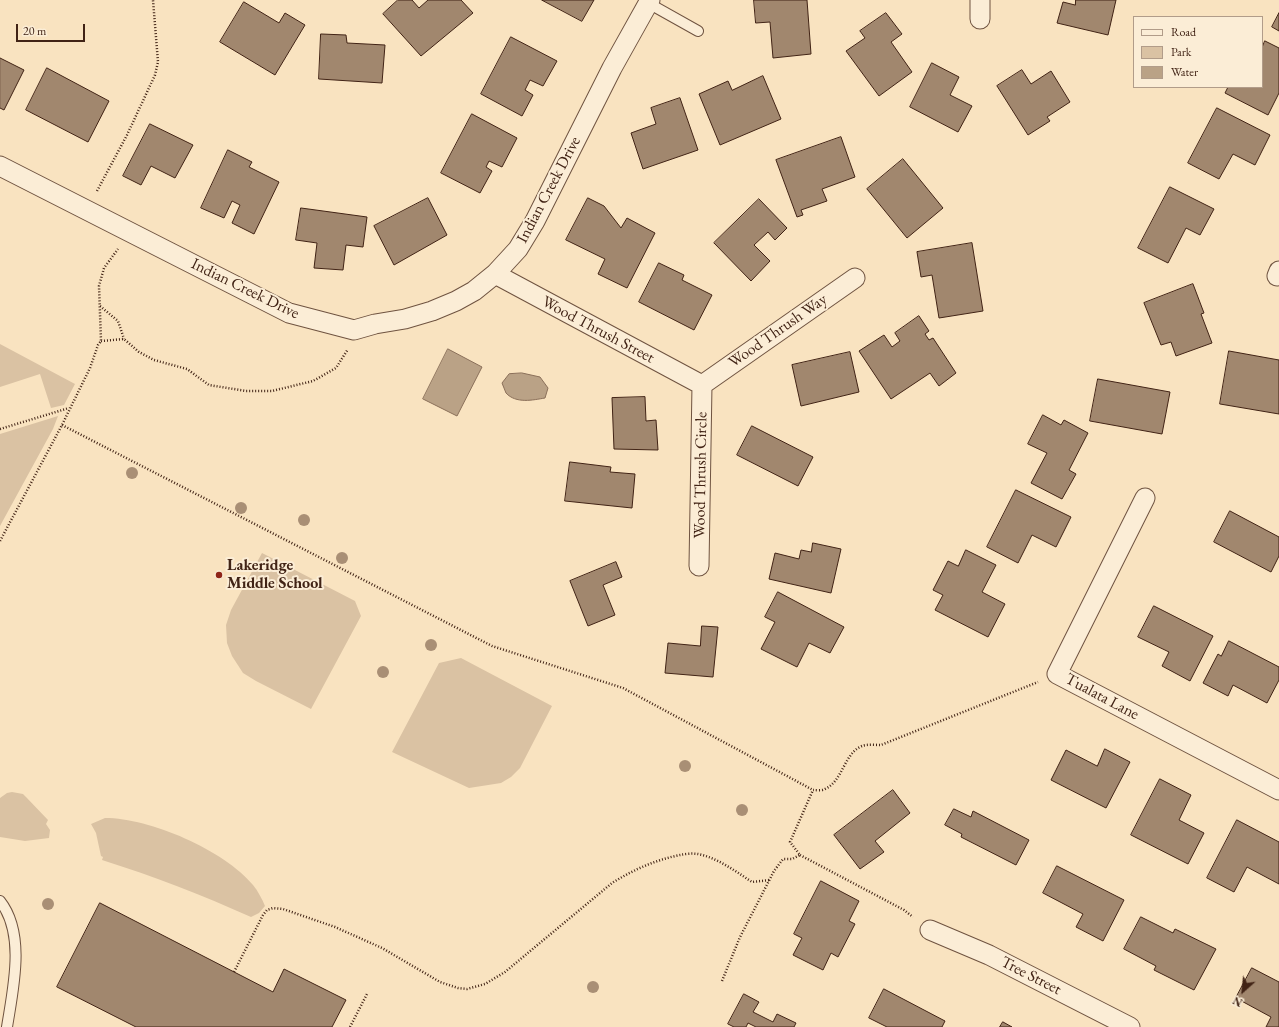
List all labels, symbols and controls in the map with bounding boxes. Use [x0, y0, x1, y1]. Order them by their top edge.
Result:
scale bar [18, 16, 87, 42]
legend [1133, 16, 1263, 88]
text: 20 m [23, 23, 46, 39]
text: Road [1171, 24, 1196, 40]
text: Park [1171, 44, 1191, 60]
text: Water [1171, 64, 1198, 80]
street label: Indian Creek Drive [513, 133, 585, 247]
street label: Indian Creek Drive [188, 255, 302, 323]
street label: Wood Thrush Way [725, 290, 831, 372]
street label: Wood Thrush Street [538, 292, 658, 368]
street label: Wood Thrush Circle [690, 411, 712, 539]
place label: Lakeridge Middle School [227, 556, 322, 594]
marker: Lakeridge Middle School [214, 570, 224, 580]
street label: Tualata Lane [1062, 670, 1142, 724]
street label: Tree Street [998, 953, 1064, 999]
north arrow [1223, 971, 1263, 1011]
text: N [1230, 993, 1245, 1010]

